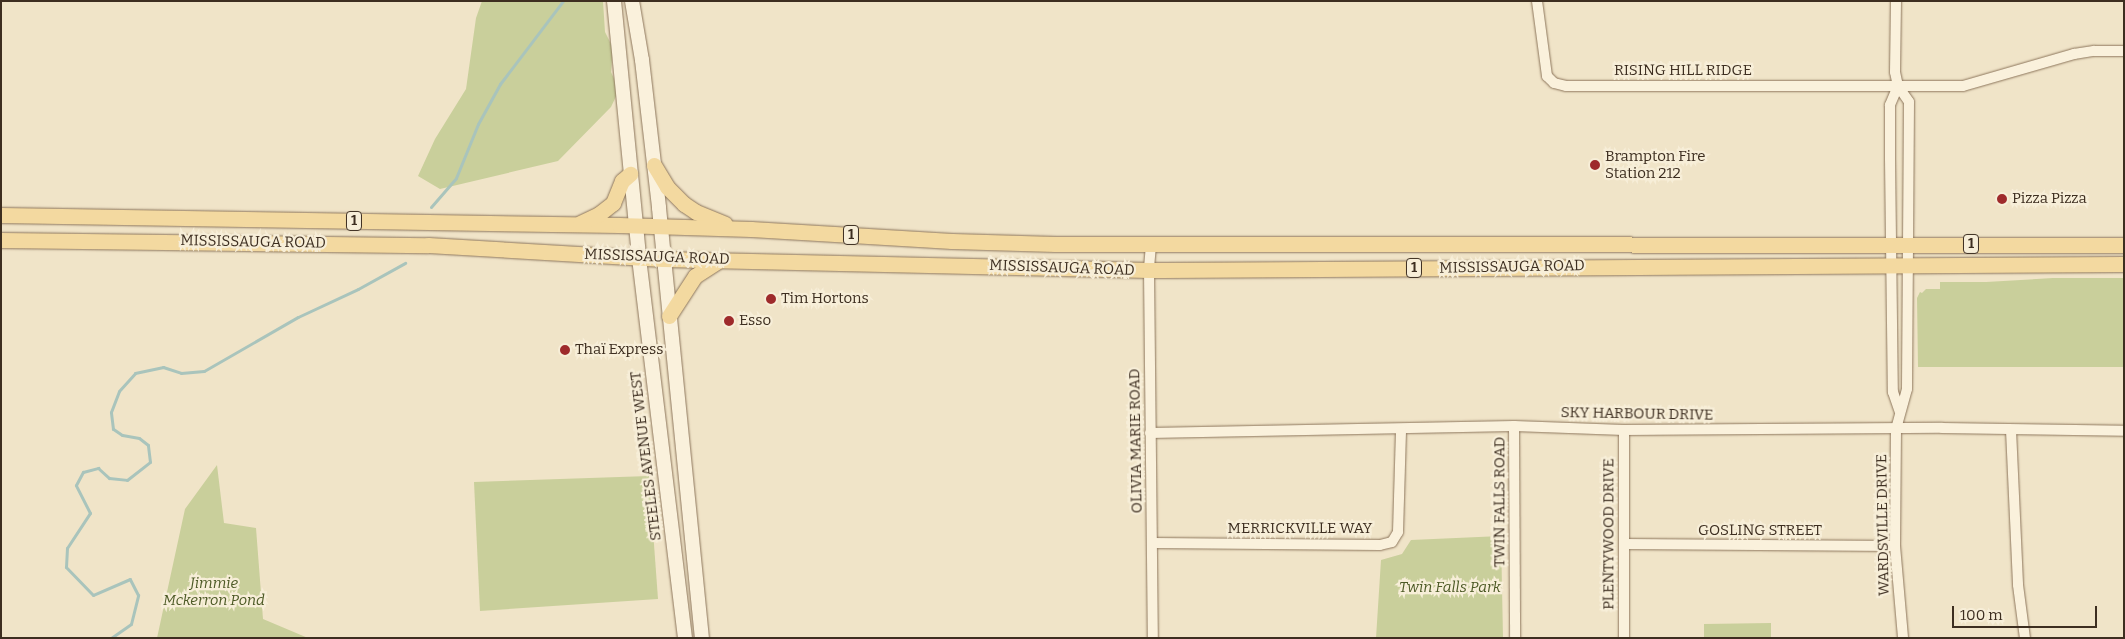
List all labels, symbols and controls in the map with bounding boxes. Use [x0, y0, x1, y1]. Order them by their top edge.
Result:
street label: RISING HILL RIDGE [1614, 62, 1752, 80]
place label: Brampton Fire Station 212 [1605, 147, 1705, 182]
marker: Brampton Fire Station 212 [1589, 159, 1601, 171]
place label: Pizza Pizza [2012, 190, 2087, 208]
marker: Pizza Pizza [1996, 193, 2008, 205]
road number: 1 [345, 210, 363, 232]
road number: 1 [842, 224, 860, 246]
street label: MISSISSAUGA ROAD [180, 232, 326, 252]
road number: 1 [1962, 232, 1980, 255]
street label: MISSISSAUGA ROAD [584, 245, 730, 269]
street label: MISSISSAUGA ROAD [989, 256, 1135, 280]
road number: 1 [1405, 256, 1423, 280]
street label: MISSISSAUGA ROAD [1439, 257, 1585, 277]
place label: Tim Hortons [781, 290, 869, 308]
marker: Tim Hortons [765, 293, 777, 305]
place label: Esso [739, 312, 771, 330]
marker: Esso [723, 315, 735, 327]
place label: Thaï Express [575, 341, 663, 359]
marker: Thaï Express [559, 344, 571, 356]
street label: OLIVIA MARIE ROAD [1126, 368, 1146, 514]
street label: STEELES AVENUE WEST [627, 370, 665, 542]
street label: SKY HARBOUR DRIVE [1561, 404, 1713, 424]
street label: TWIN FALLS ROAD [1491, 437, 1509, 567]
street label: WARDSVILLE DRIVE [1873, 454, 1893, 596]
street label: PLENTYWOOD DRIVE [1600, 458, 1618, 610]
street label: MERRICKVILLE WAY [1228, 520, 1372, 538]
street label: GOSLING STREET [1698, 522, 1822, 540]
park label: Jimmie Mckerron Pond [163, 574, 265, 609]
park label: Twin Falls Park [1399, 579, 1501, 597]
scale bar [1955, 596, 2100, 628]
text: 100 m [1960, 606, 2003, 624]

